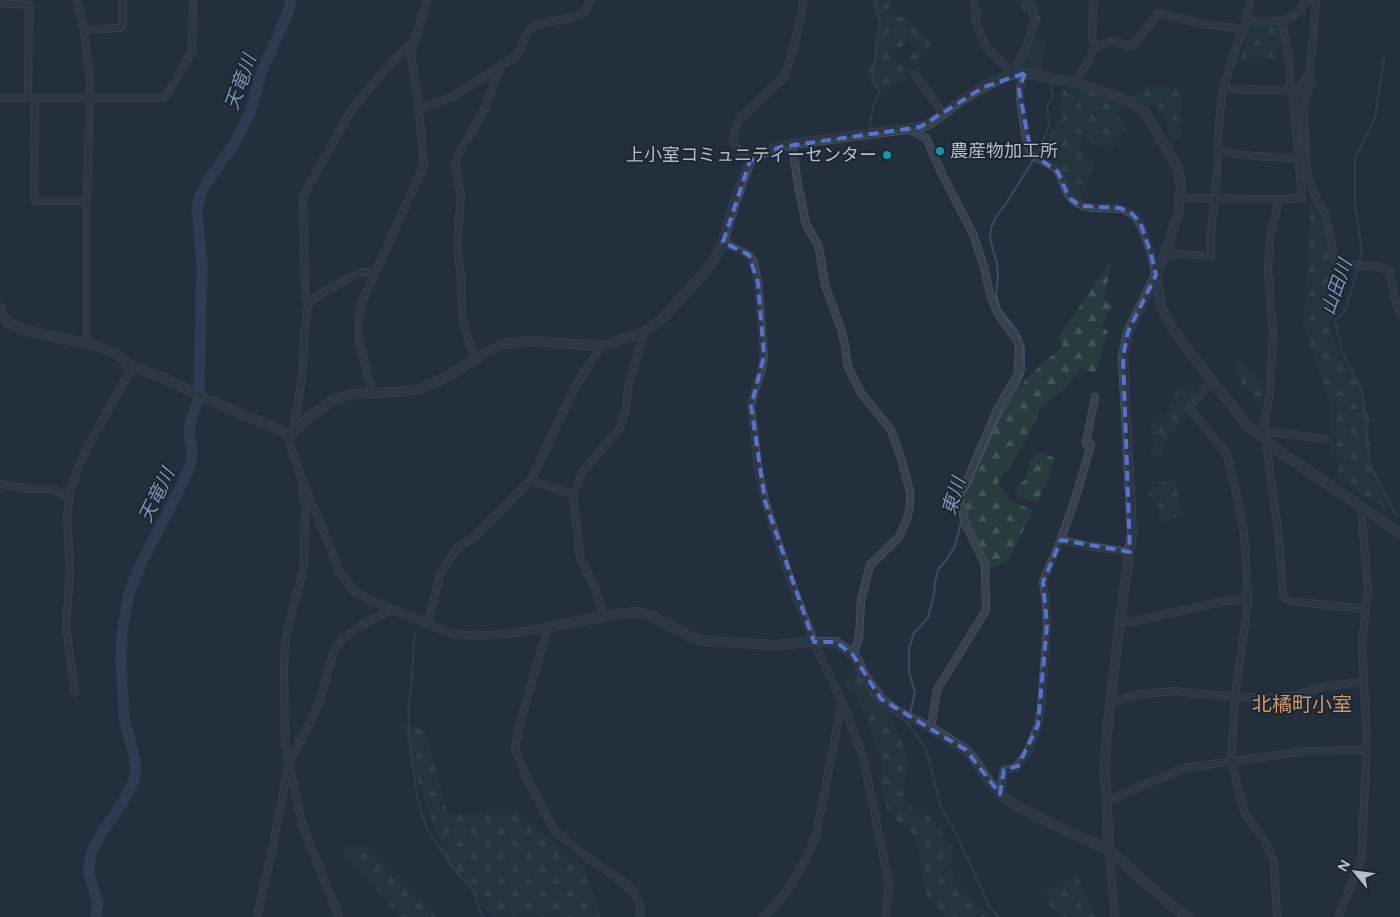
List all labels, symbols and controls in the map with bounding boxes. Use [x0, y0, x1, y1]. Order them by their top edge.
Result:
water label: 天竜川 [220, 50, 262, 113]
place label: 農産物加工所 [950, 140, 1058, 162]
place label: 上小室コミュニティーセンター [626, 144, 877, 166]
marker: 農産物加工所 [934, 145, 946, 157]
marker: 上小室コミュニティーセンター [881, 149, 893, 161]
water label: 山田川 [1316, 255, 1357, 318]
water label: 天竜川 [134, 463, 180, 526]
water label: 東川 [937, 473, 971, 518]
district label: 北橘町小室 [1252, 692, 1352, 716]
north arrow [1330, 847, 1380, 897]
text: N [1334, 857, 1354, 875]

